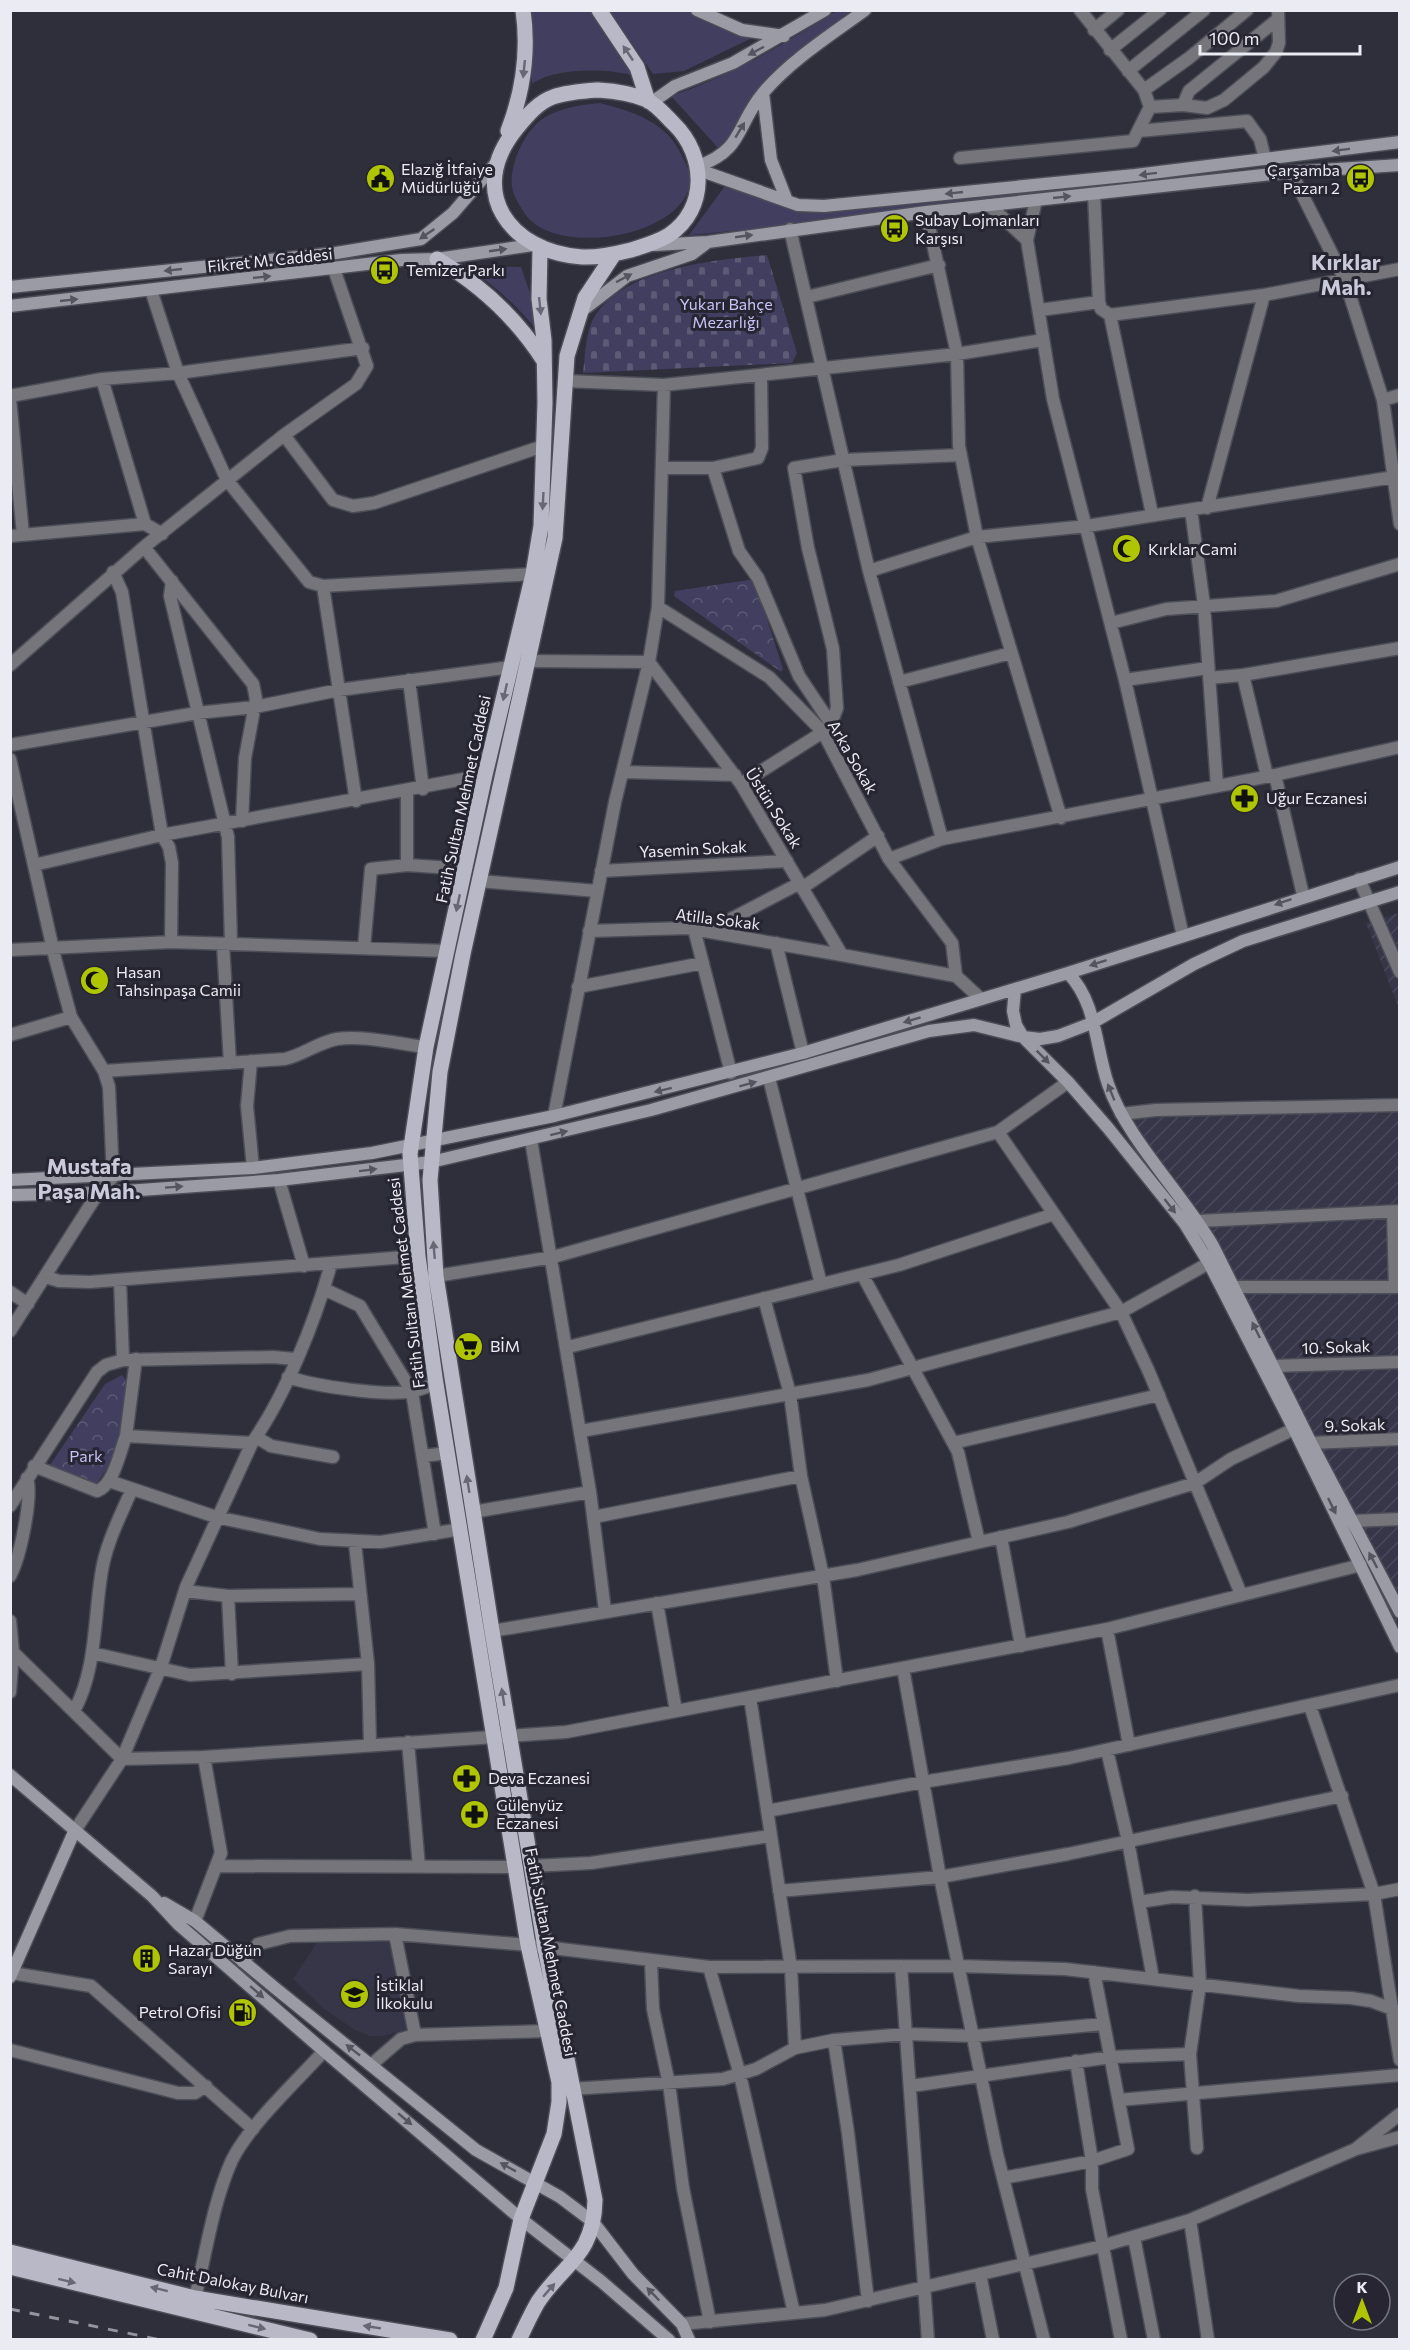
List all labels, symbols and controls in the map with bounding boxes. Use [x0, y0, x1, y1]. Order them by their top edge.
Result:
scale bar [1200, 18, 1360, 56]
text: 100 m [1209, 27, 1259, 49]
one-way arrow [622, 46, 634, 62]
one-way arrow [748, 46, 765, 56]
one-way arrow [519, 59, 529, 78]
one-way arrow [735, 122, 746, 138]
one-way arrow [1332, 145, 1351, 154]
place label: Elazığ İtfaiye Müdürlüğü [401, 159, 493, 196]
place label: Çarşamba Pazarı 2 [1267, 160, 1340, 197]
public building icon: Elazığ İtfaiye Müdürlüğü [364, 162, 396, 194]
bus stop icon: Çarşamba Pazarı 2 [1345, 163, 1377, 195]
one-way arrow [1138, 169, 1157, 178]
one-way arrow [944, 188, 963, 198]
one-way arrow [1053, 192, 1072, 202]
place label: Subay Lojmanları Karşısı [915, 210, 1040, 247]
bus stop icon: Subay Lojmanları Karşısı [878, 213, 910, 245]
one-way arrow [419, 228, 435, 239]
one-way arrow [734, 232, 753, 241]
street label: Fikret M. Caddesi [206, 243, 334, 276]
one-way arrow [488, 245, 507, 254]
district label: Kırklar Mah. [1311, 248, 1381, 300]
bus stop icon: Temizer Parkı [369, 254, 401, 286]
place label: Temizer Parkı [406, 260, 505, 279]
one-way arrow [163, 265, 182, 275]
one-way arrow [253, 272, 272, 282]
one-way arrow [615, 273, 632, 283]
park label: Yukarı Bahçe Mezarlığı [679, 294, 773, 331]
one-way arrow [59, 295, 78, 305]
one-way arrow [535, 297, 545, 316]
one-way arrow [538, 491, 547, 510]
mosque icon: Kırklar Cami [1111, 533, 1143, 565]
place label: Kırklar Cami [1148, 539, 1237, 558]
one-way arrow [500, 682, 510, 701]
street label: Fatih Sultan Mehmet Caddesi [431, 693, 494, 905]
street label: Arka Sokak [825, 716, 882, 797]
street label: Üstün Sokak [742, 764, 807, 852]
pharmacy icon: Uğur Eczanesi [1229, 782, 1261, 814]
place label: Uğur Eczanesi [1266, 788, 1367, 807]
street label: Yasemin Sokak [639, 836, 748, 861]
one-way arrow [453, 893, 463, 912]
one-way arrow [1274, 898, 1292, 908]
street label: Atilla Sokak [675, 904, 762, 933]
one-way arrow [1089, 959, 1107, 968]
place label: Hasan Tahsinpaşa Camii [116, 962, 241, 999]
mosque icon: Hasan Tahsinpaşa Camii [79, 965, 111, 997]
one-way arrow [903, 1016, 921, 1025]
one-way arrow [1036, 1050, 1050, 1064]
one-way arrow [739, 1079, 757, 1088]
one-way arrow [1106, 1083, 1116, 1101]
one-way arrow [654, 1086, 673, 1096]
one-way arrow [550, 1128, 568, 1138]
district label: Mustafa Paşa Mah. [37, 1152, 141, 1204]
one-way arrow [358, 1165, 377, 1174]
street label: Fatih Sultan Mehmet Caddesi [383, 1177, 428, 1389]
one-way arrow [164, 1183, 183, 1192]
one-way arrow [1163, 1198, 1175, 1213]
one-way arrow [429, 1240, 439, 1259]
one-way arrow [1251, 1321, 1260, 1338]
supermarket icon: BİM [453, 1330, 485, 1362]
place label: BİM [490, 1336, 520, 1355]
street label: 10. Sokak [1301, 1336, 1371, 1357]
street label: 9. Sokak [1324, 1414, 1386, 1435]
park label: Park [69, 1446, 103, 1465]
one-way arrow [464, 1474, 473, 1493]
one-way arrow [1327, 1498, 1336, 1515]
one-way arrow [1368, 1551, 1378, 1568]
one-way arrow [498, 1688, 507, 1707]
pharmacy icon: Deva Eczanesi [451, 1762, 483, 1794]
place label: Deva Eczanesi [488, 1768, 590, 1787]
place label: Gülenyüz Eczanesi [496, 1795, 563, 1832]
pharmacy icon: Gülenyüz Eczanesi [459, 1798, 491, 1830]
street label: Fatih Sultan Mehmet Caddesi [522, 1846, 581, 2058]
place label: Hazar Düğün Sarayı [168, 1940, 262, 1977]
building icon: Hazar Düğün Sarayı [131, 1943, 163, 1975]
place label: İstiklal İlkokulu [376, 1975, 433, 2012]
school or university icon: İstiklal İlkokulu [339, 1978, 371, 2010]
one-way arrow [249, 1985, 264, 1998]
fuel station icon: Petrol Ofisi [226, 1996, 258, 2028]
place label: Petrol Ofisi [139, 2002, 221, 2021]
one-way arrow [345, 2045, 360, 2057]
one-way arrow [397, 2113, 413, 2126]
one-way arrow [499, 2162, 516, 2172]
street label: Cahit Dalokay Bulvarı [155, 2258, 311, 2307]
north arrow [1332, 2272, 1392, 2332]
one-way arrow [58, 2276, 77, 2286]
text: K [1356, 2277, 1368, 2296]
one-way arrow [150, 2283, 169, 2293]
one-way arrow [542, 2283, 555, 2298]
one-way arrow [646, 2287, 660, 2302]
one-way arrow [248, 2322, 266, 2332]
one-way arrow [362, 2322, 381, 2331]

